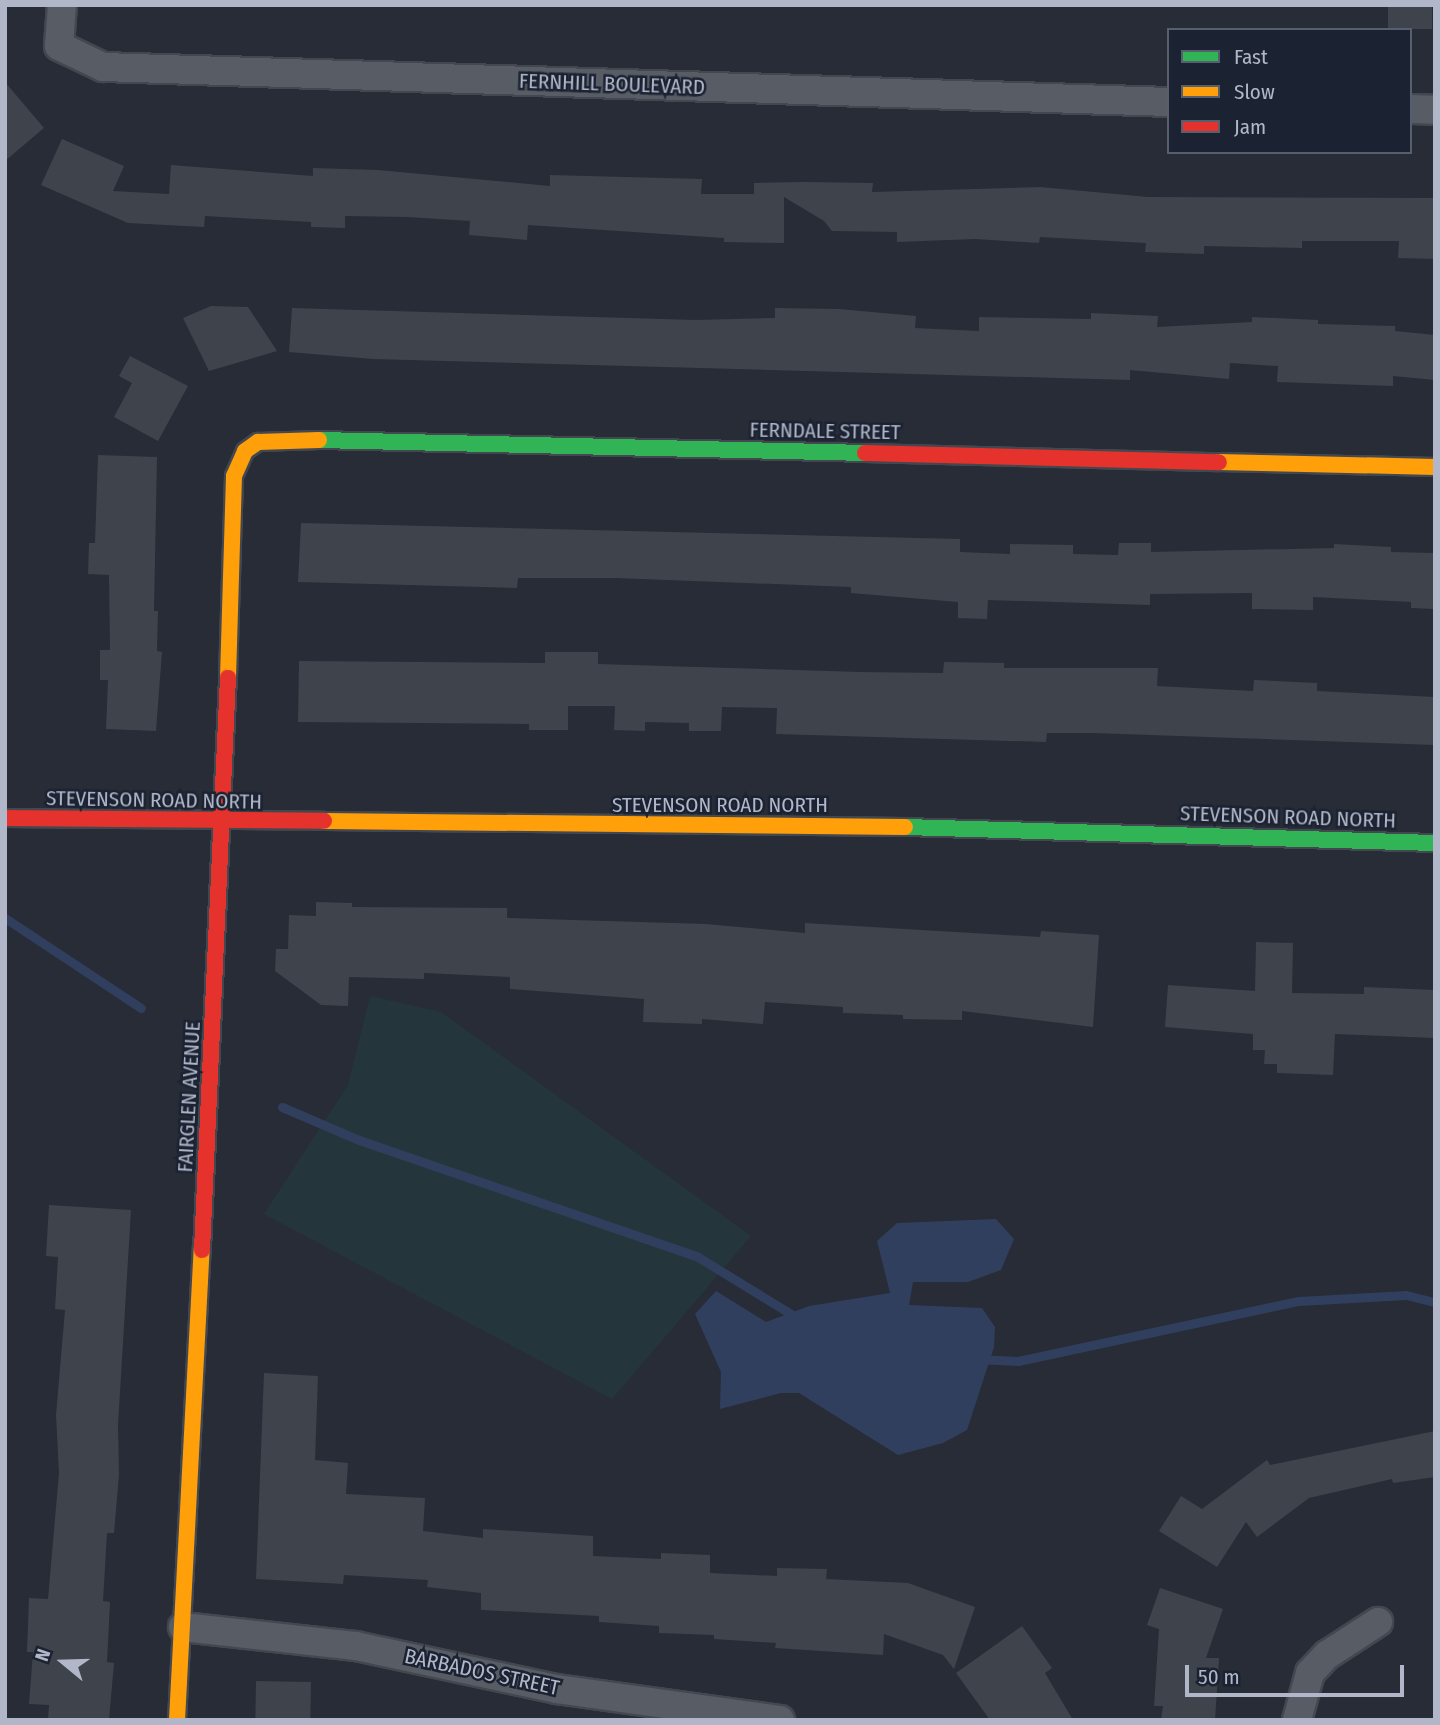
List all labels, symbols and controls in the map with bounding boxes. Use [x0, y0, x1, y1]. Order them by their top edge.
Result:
legend [1167, 28, 1412, 154]
text: Fast [1234, 44, 1268, 70]
street label: FERNHILL BOULEVARD [518, 68, 706, 100]
text: Slow [1234, 79, 1275, 105]
text: Jam [1234, 114, 1266, 140]
street label: FERNDALE STREET [749, 417, 901, 445]
street label: STEVENSON ROAD NORTH [46, 786, 262, 814]
street label: STEVENSON ROAD NORTH [612, 792, 828, 818]
street label: STEVENSON ROAD NORTH [1180, 801, 1396, 833]
street label: FAIRGLEN AVENUE [172, 1021, 206, 1173]
north arrow [28, 1627, 98, 1697]
street label: BARBADOS STREET [402, 1643, 562, 1701]
text: N [30, 1646, 55, 1664]
scale bar [1188, 1652, 1407, 1696]
text: 50 m [1198, 1664, 1240, 1690]

